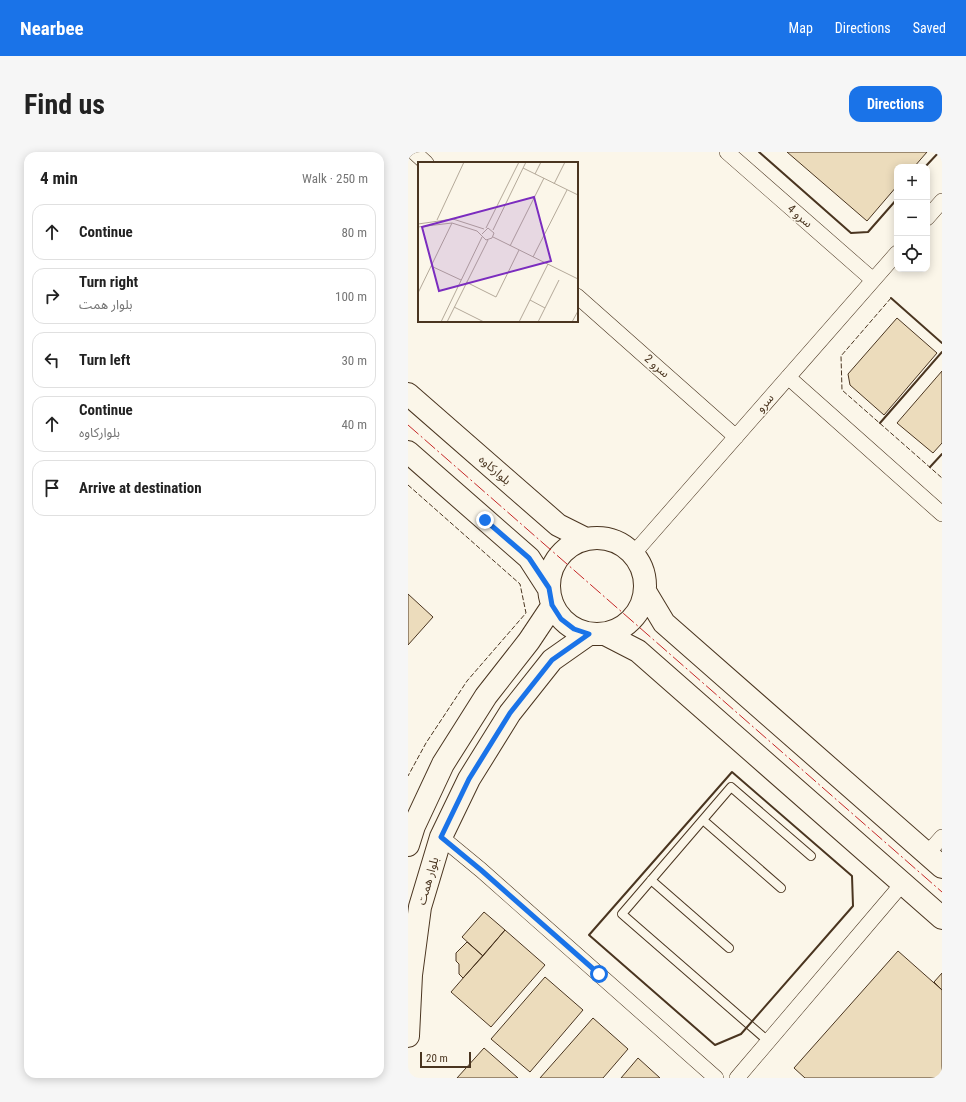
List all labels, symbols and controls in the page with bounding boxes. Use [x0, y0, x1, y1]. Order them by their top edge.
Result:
text: Nearbee [20, 17, 84, 40]
text: Map [789, 20, 813, 36]
text: Directions [835, 20, 891, 36]
text: Saved [913, 20, 946, 36]
button: Directions [849, 86, 942, 122]
text: Find us [24, 88, 105, 121]
inset map [418, 162, 578, 322]
map controls [894, 164, 930, 272]
button: + [894, 164, 930, 200]
text: 4 min [40, 168, 78, 188]
text: Walk · 250 m [302, 171, 368, 186]
button: − [894, 200, 930, 236]
street label: سرو 4 [785, 201, 815, 231]
icon: ahead [41, 221, 63, 243]
text: Continue [79, 223, 133, 241]
text: 80 m [341, 225, 367, 240]
button: locate [894, 236, 930, 272]
text: Turn right [79, 273, 138, 291]
icon: right [41, 285, 63, 307]
text: 100 m [335, 289, 367, 304]
text: بلوار همت [79, 297, 133, 312]
icon: left [41, 349, 63, 371]
text: Turn left [79, 351, 130, 369]
street label: سرو 2 [642, 351, 672, 381]
text: 30 m [341, 353, 367, 368]
street label: سرو [753, 391, 777, 415]
text: Continue [79, 401, 133, 419]
icon: ahead [41, 413, 63, 435]
text: 40 m [341, 417, 367, 432]
text: بلوارکاوه [79, 425, 120, 440]
street label: بلوارکاوه [476, 452, 514, 488]
icon: arrive [41, 477, 63, 499]
text: Arrive at destination [79, 479, 202, 497]
route end [476, 511, 494, 529]
street label: بلوار همت [414, 855, 442, 907]
route start [590, 965, 608, 983]
scale bar [420, 1050, 471, 1069]
text: 20 m [426, 1052, 448, 1065]

